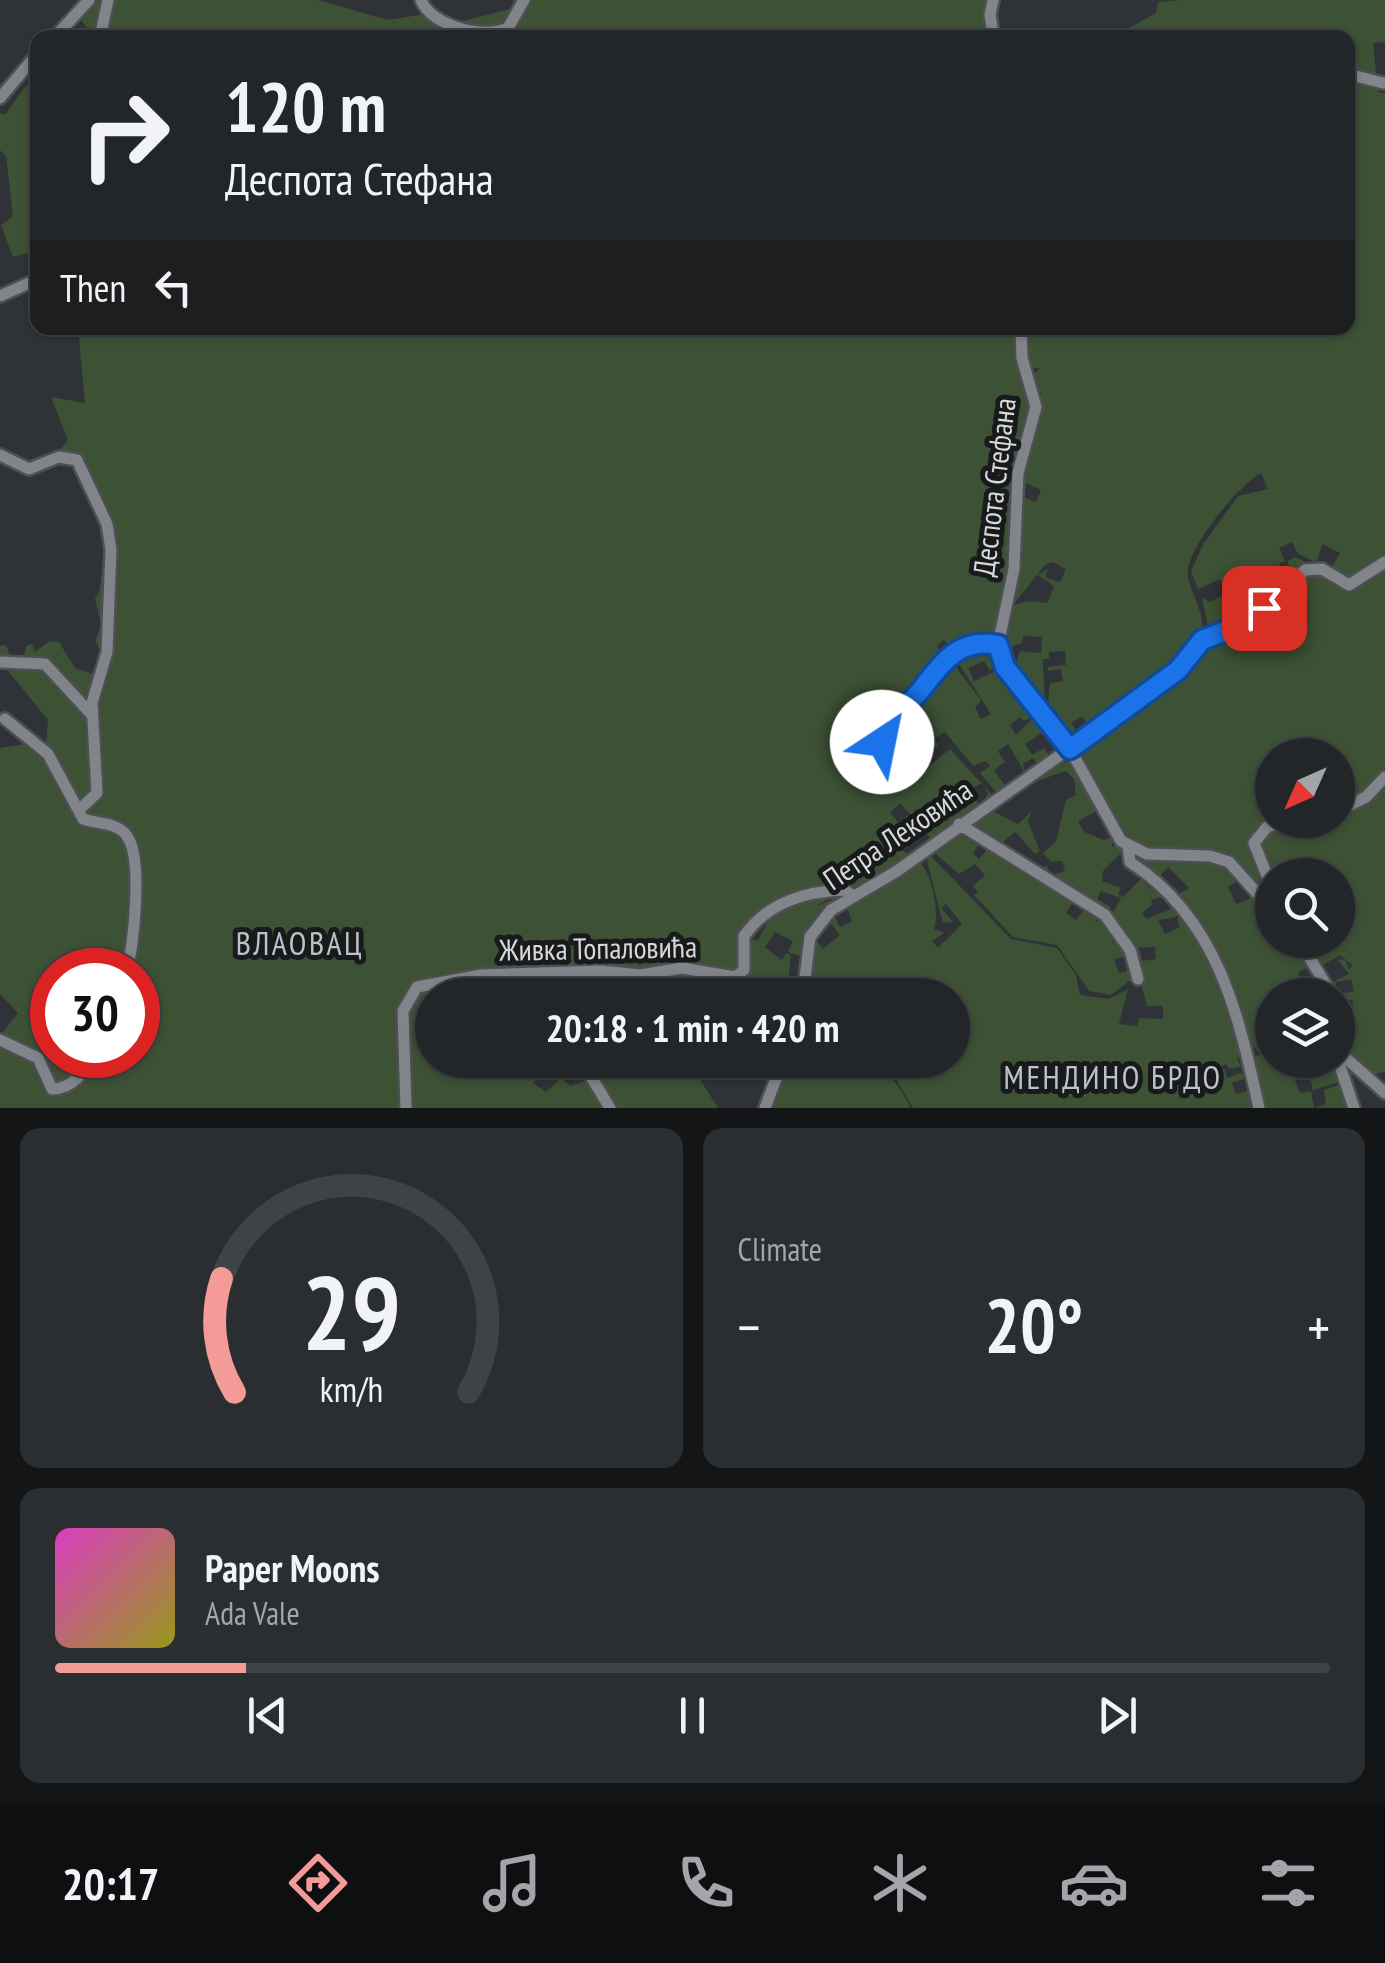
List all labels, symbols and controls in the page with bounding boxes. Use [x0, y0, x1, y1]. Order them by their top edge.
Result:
text: 120 m [225, 61, 386, 151]
icon: right [60, 70, 190, 200]
text: Деспота Стефана [225, 149, 494, 207]
icon: left [146, 260, 201, 315]
text: Then [60, 263, 126, 312]
street label: Деспота Стефана [963, 396, 1024, 578]
pin [1222, 566, 1307, 651]
icon: arrive [1237, 581, 1292, 636]
position arrow [830, 690, 934, 794]
north arrow [1255, 738, 1355, 838]
map controls [1255, 738, 1355, 1078]
street label: Петра Лековића [815, 770, 979, 898]
button: search [1255, 858, 1355, 958]
district label: ВЛАОВАЦ [236, 922, 364, 964]
street label: Живка Топаловића [498, 926, 697, 969]
speed limit sign: 30 [30, 948, 160, 1078]
button: layers [1255, 978, 1355, 1078]
text: 20:18 · 1 min · 420 m [546, 1003, 839, 1052]
district label: МЕНДИНО БРДО [1004, 1056, 1223, 1098]
text: Climate [738, 1228, 822, 1270]
text: 29 [302, 1244, 401, 1379]
text: 20° [984, 1277, 1083, 1374]
text: − [738, 1291, 760, 1362]
text: + [1307, 1291, 1330, 1362]
text: km/h [320, 1366, 383, 1412]
text: Paper Moons [205, 1543, 380, 1592]
text: Ada Vale [205, 1592, 300, 1634]
icon: previous [240, 1688, 295, 1743]
icon: pause [665, 1688, 720, 1743]
icon: next [1090, 1688, 1145, 1743]
icon: directions [283, 1848, 353, 1918]
icon: music [477, 1848, 547, 1918]
icon: phone [671, 1848, 741, 1918]
icon: climate [865, 1848, 935, 1918]
icon: car [1059, 1848, 1129, 1918]
icon: filters [1253, 1848, 1323, 1918]
text: 20:17 [62, 1854, 159, 1912]

